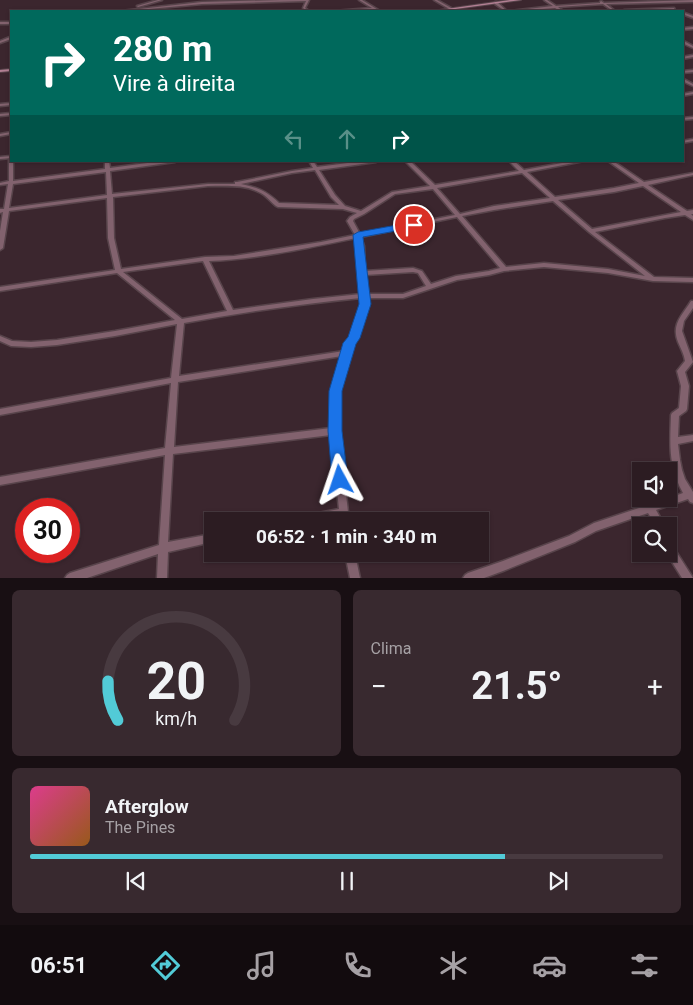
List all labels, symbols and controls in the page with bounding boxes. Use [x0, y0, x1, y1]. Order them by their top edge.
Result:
text: 280 m [113, 29, 212, 70]
icon: right [30, 30, 95, 95]
text: Vire à direita [113, 71, 235, 96]
icon: left [280, 125, 308, 153]
icon: ahead [333, 125, 361, 153]
icon: right [386, 125, 414, 153]
pin [393, 204, 435, 246]
icon: arrive [400, 211, 428, 239]
position arrow [313, 453, 365, 505]
map controls [632, 462, 677, 562]
button: sound [632, 462, 677, 507]
speed limit sign: 30 [15, 498, 80, 563]
button: search [632, 517, 677, 562]
text: 06:52 · 1 min · 340 m [256, 525, 437, 548]
text: Clima [371, 639, 411, 658]
text: 20 [146, 651, 206, 712]
text: 21.5° [471, 664, 562, 708]
text: − [371, 670, 387, 703]
text: + [647, 670, 663, 703]
text: km/h [155, 708, 197, 729]
text: Afterglow [105, 795, 189, 818]
text: The Pines [105, 818, 175, 837]
icon: previous [122, 867, 150, 895]
icon: pause [333, 867, 361, 895]
icon: next [544, 867, 572, 895]
icon: directions [148, 948, 183, 983]
icon: music [244, 948, 279, 983]
icon: phone [340, 948, 375, 983]
icon: climate [436, 948, 471, 983]
icon: car [532, 948, 567, 983]
icon: filters [627, 948, 662, 983]
text: 06:51 [30, 953, 87, 978]

